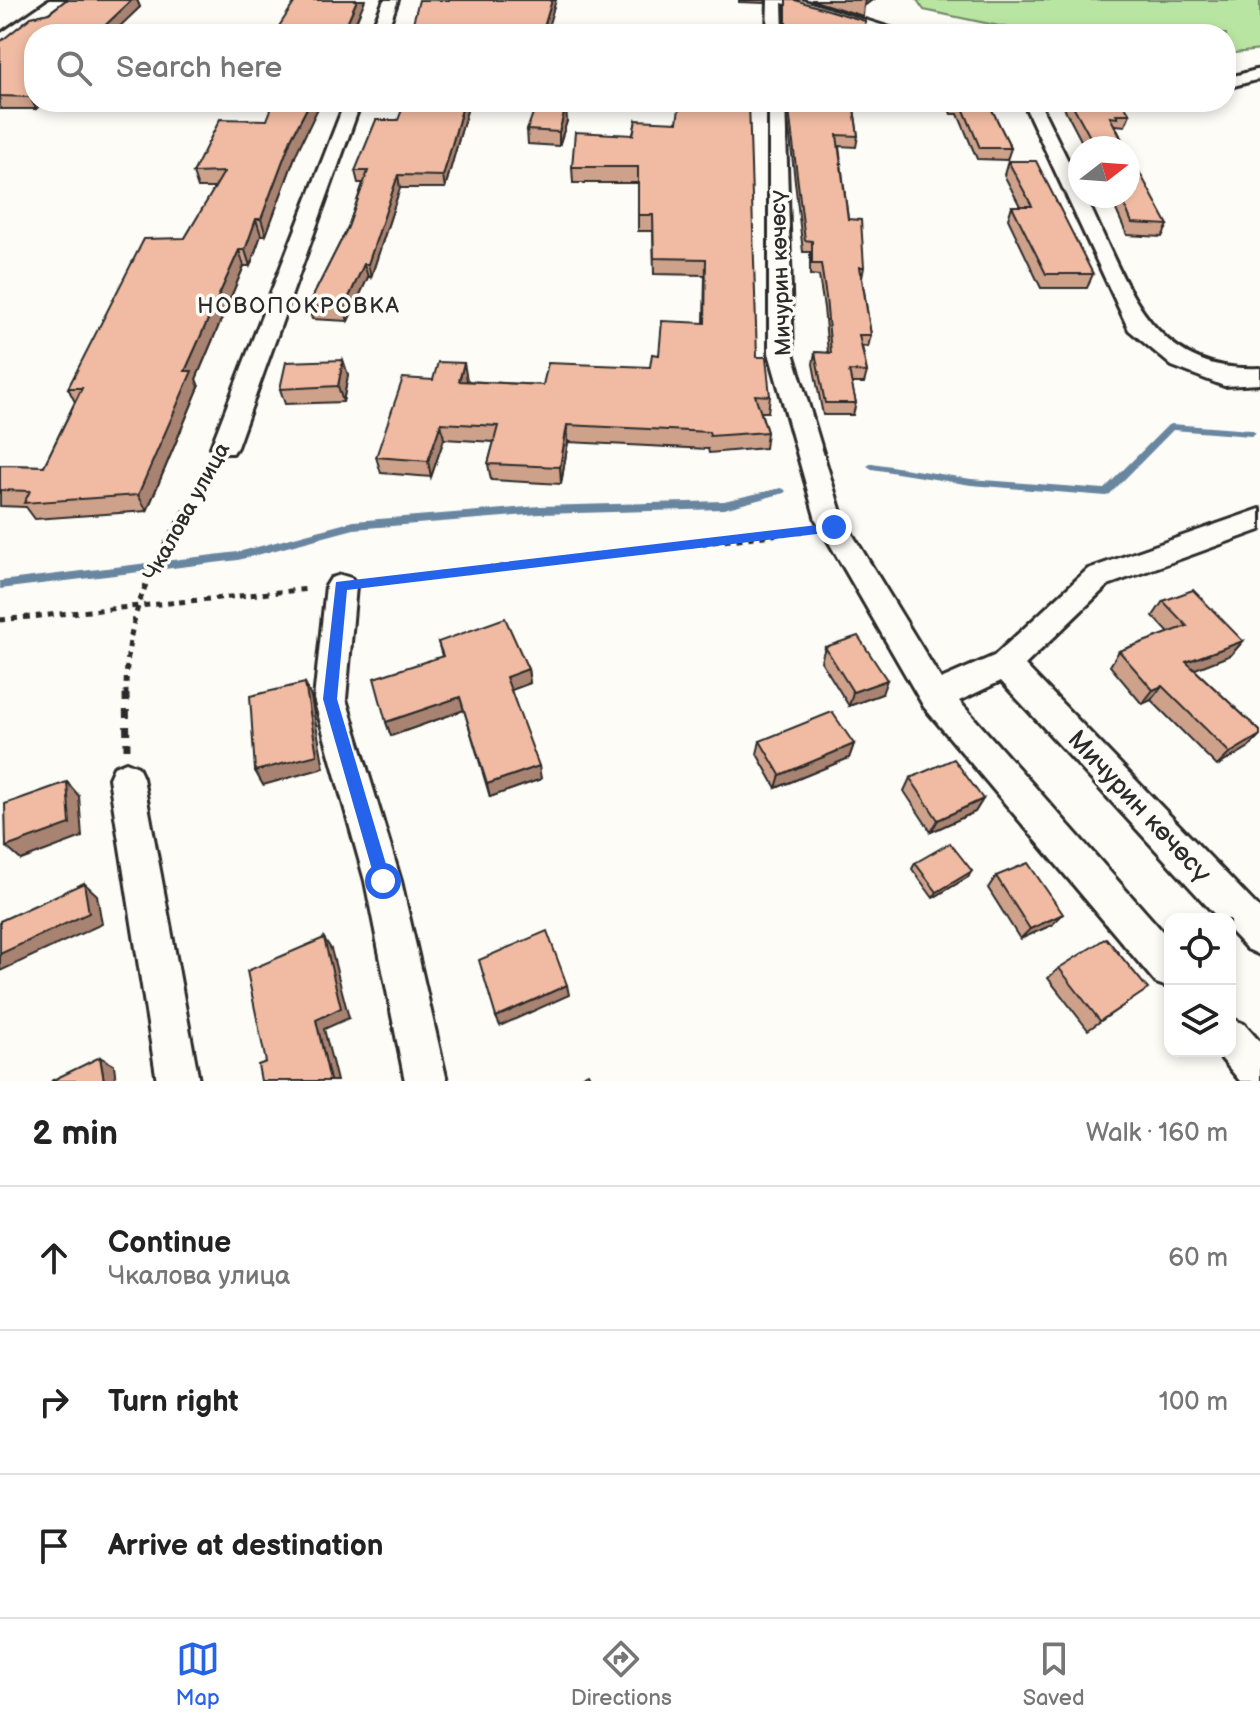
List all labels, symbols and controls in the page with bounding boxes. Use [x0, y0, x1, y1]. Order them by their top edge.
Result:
search box [24, 24, 1236, 112]
icon: search [52, 46, 96, 90]
text: Search here [116, 50, 282, 86]
north arrow [1068, 136, 1140, 208]
street label: Мичурин көчөсү [765, 189, 797, 357]
district label: НОВОПОКРОВКА [197, 293, 401, 320]
street label: Чкалова улица [138, 438, 236, 586]
route end [816, 509, 852, 545]
street label: Мичурин көчөсү [1061, 725, 1217, 889]
route start [365, 863, 401, 899]
map controls [1164, 913, 1236, 1057]
button: locate [1164, 913, 1236, 985]
button: layers [1164, 985, 1236, 1057]
text: 2 min [32, 1113, 118, 1154]
text: Walk · 160 m [1086, 1118, 1228, 1149]
text: Continue [108, 1225, 231, 1261]
icon: ahead [32, 1236, 76, 1280]
text: 60 m [1168, 1243, 1228, 1274]
text: Чкалова улица [108, 1261, 290, 1292]
icon: right [32, 1380, 76, 1424]
text: Turn right [108, 1384, 239, 1420]
text: 100 m [1159, 1387, 1228, 1418]
icon: arrive [32, 1524, 76, 1568]
text: Arrive at destination [108, 1528, 384, 1564]
tab: Map [175, 1637, 220, 1712]
tab: Directions [571, 1637, 672, 1712]
tab: Saved [1023, 1637, 1085, 1712]

